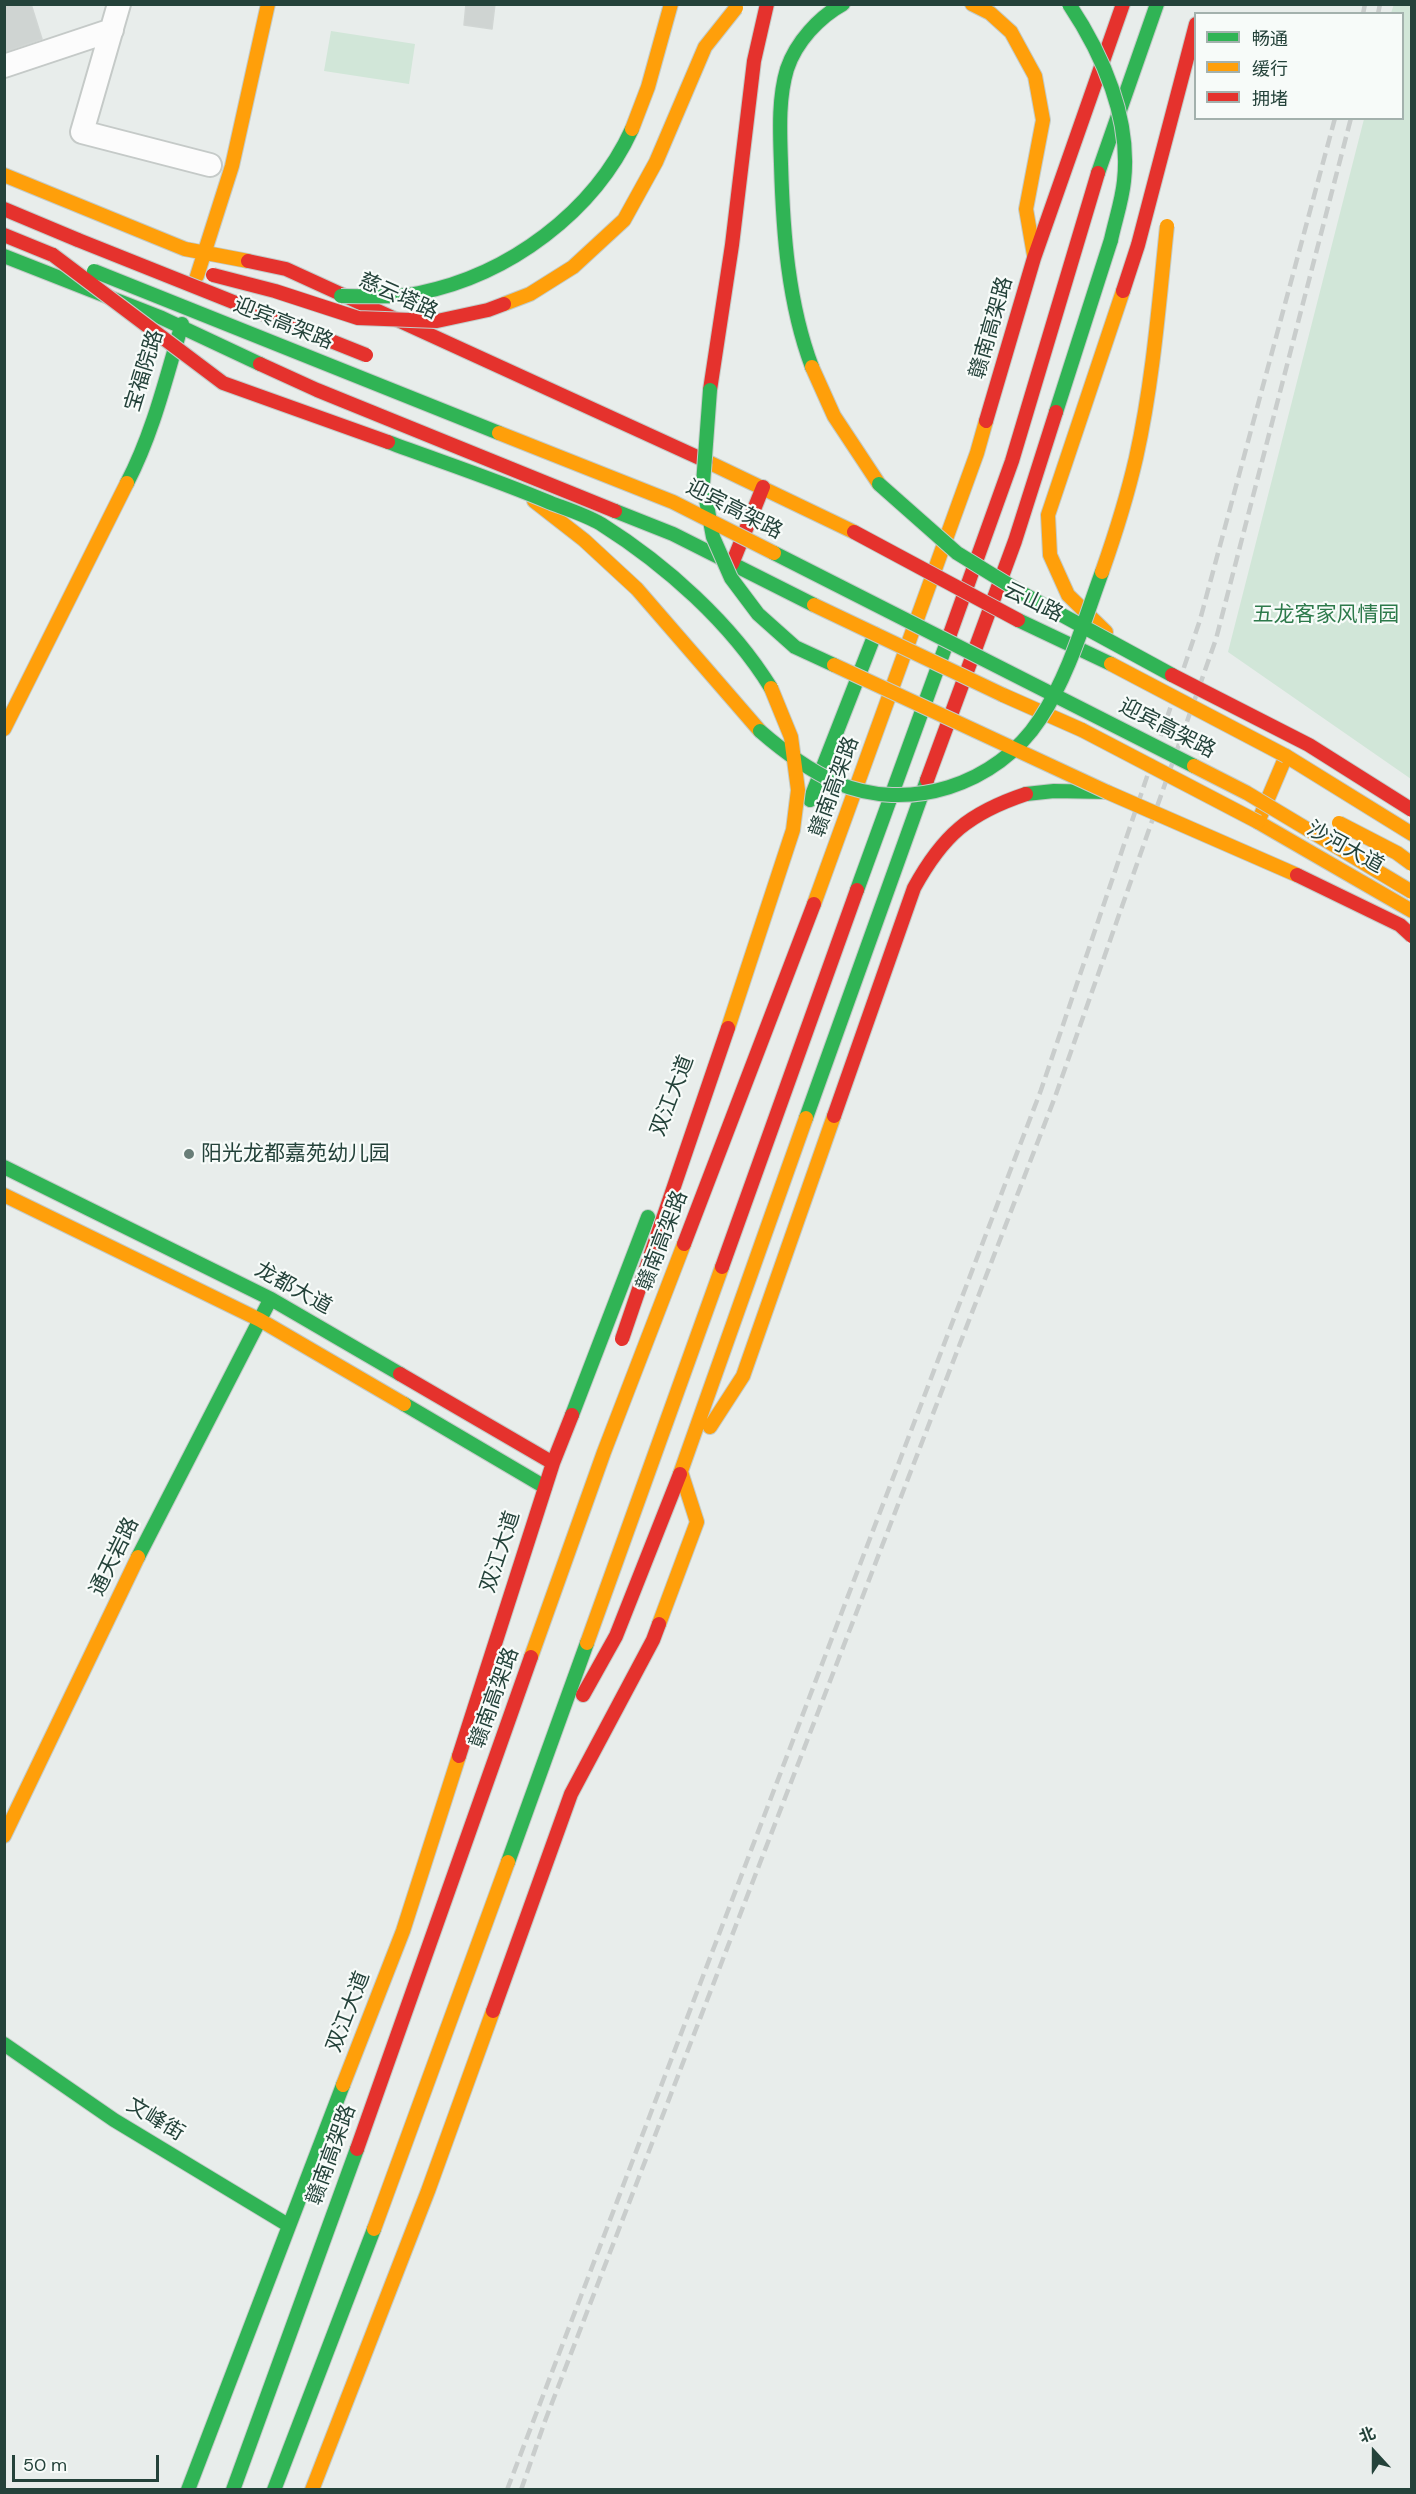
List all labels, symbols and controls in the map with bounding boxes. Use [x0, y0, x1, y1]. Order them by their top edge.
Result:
legend [1194, 12, 1404, 120]
text: 畅通 [1252, 27, 1288, 51]
text: 缓行 [1252, 57, 1288, 81]
text: 拥堵 [1252, 87, 1288, 111]
street label: 慈云塔路 [355, 268, 441, 326]
street label: 赣南高架路 [965, 274, 1019, 382]
street label: 迎宾高架路 [230, 293, 336, 355]
street label: 宝福院路 [121, 327, 169, 415]
street label: 迎宾高架路 [682, 475, 786, 545]
street label: 云山路 [999, 578, 1067, 628]
park label: 五龙客家风情园 [1253, 602, 1399, 628]
street label: 迎宾高架路 [1115, 694, 1219, 764]
street label: 赣南高架路 [805, 733, 865, 841]
street label: 沙河大道 [1302, 817, 1388, 879]
street label: 双江大道 [646, 1052, 700, 1140]
place label: 阳光龙都嘉苑幼儿园 [201, 1141, 390, 1167]
marker: 阳光龙都嘉苑幼儿园 [182, 1147, 196, 1161]
street label: 赣南高架路 [632, 1187, 694, 1295]
street label: 龙都大道 [250, 1258, 336, 1320]
street label: 双江大道 [476, 1508, 526, 1596]
street label: 通天岩路 [85, 1514, 145, 1600]
street label: 赣南高架路 [465, 1644, 525, 1752]
street label: 双江大道 [322, 1968, 376, 2056]
street label: 文峰街 [122, 2093, 188, 2147]
street label: 赣南高架路 [302, 2101, 362, 2209]
north arrow [1344, 2422, 1404, 2482]
text: 北 [1356, 2422, 1379, 2447]
scale bar [15, 2443, 162, 2481]
text: 50 m [23, 2453, 67, 2477]

